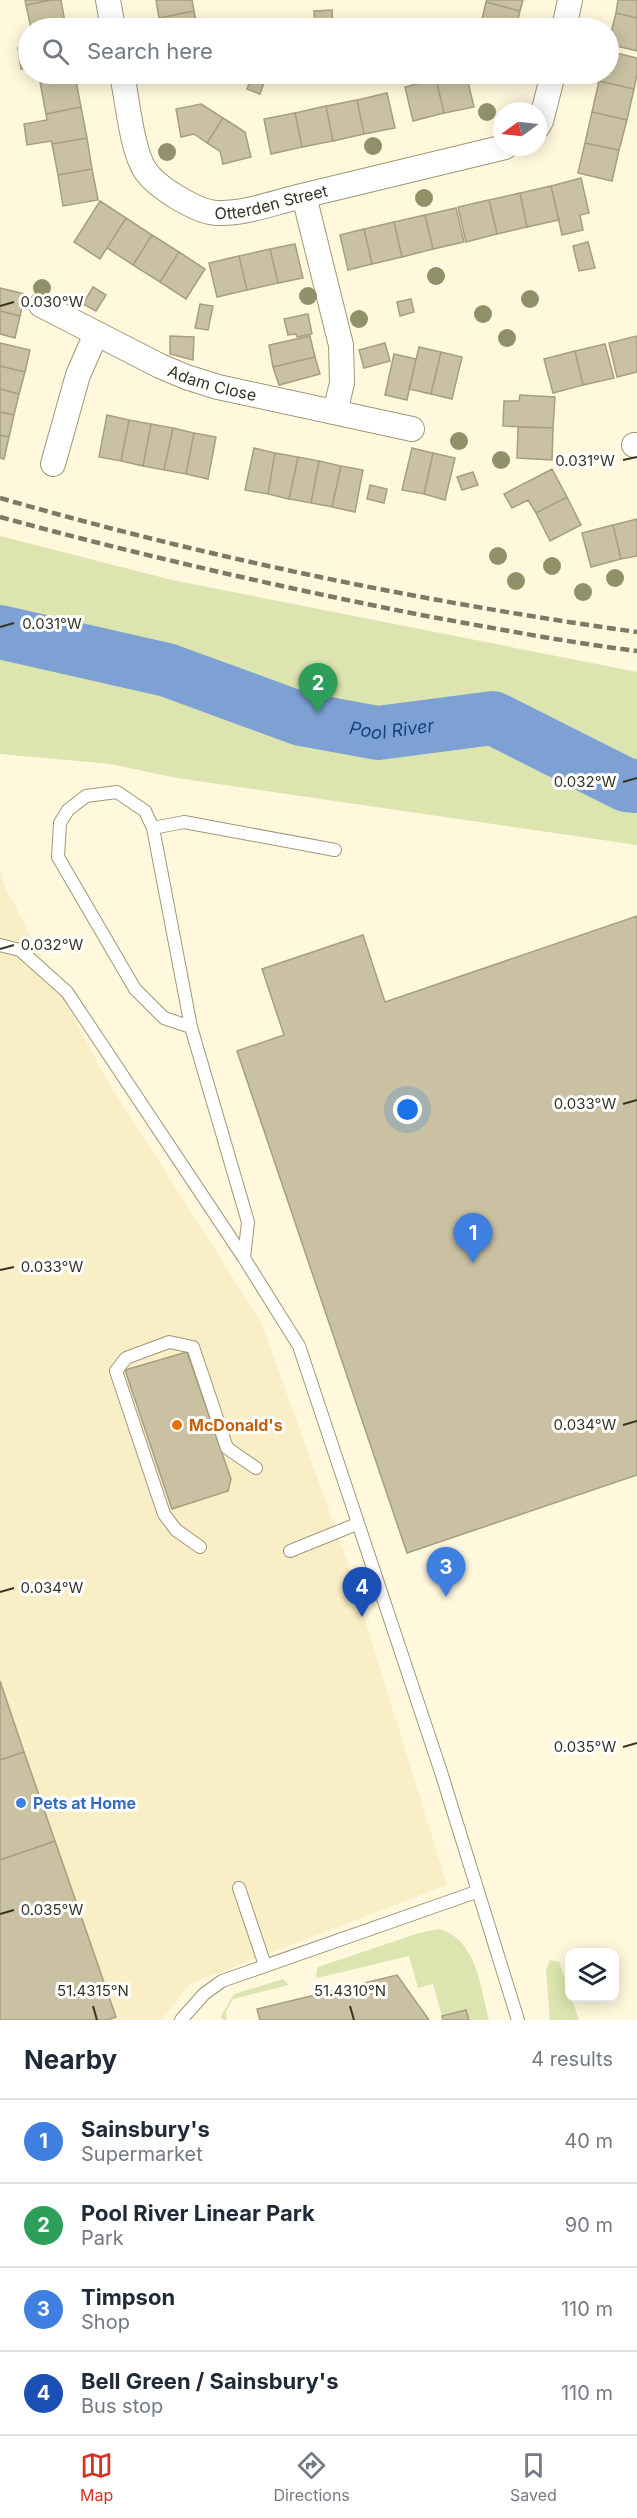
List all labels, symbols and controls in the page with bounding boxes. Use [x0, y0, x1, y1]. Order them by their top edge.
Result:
search box [18, 18, 619, 84]
icon: search [39, 35, 72, 68]
text: Search here [87, 38, 213, 64]
north arrow [493, 102, 547, 156]
street label: Otterden Street [214, 180, 330, 223]
text: 0.030°W [21, 292, 84, 311]
street label: Adam Close [165, 361, 258, 405]
text: 0.031°W [555, 451, 615, 470]
text: 0.031°W [22, 614, 82, 633]
pin: 2 [298, 664, 338, 713]
water label: Pool River [348, 715, 436, 744]
text: 0.032°W [554, 772, 616, 791]
text: 0.032°W [21, 935, 83, 954]
text: 0.033°W [554, 1094, 616, 1113]
your location [393, 1095, 422, 1124]
pin: 1 [454, 1214, 492, 1263]
text: 0.033°W [21, 1257, 83, 1276]
place label: McDonald's [189, 1415, 283, 1435]
text: 0.034°W [554, 1415, 617, 1434]
marker: McDonald's [170, 1418, 184, 1432]
pin: 3 [426, 1548, 466, 1597]
pin: 4 [342, 1568, 382, 1617]
text: 0.034°W [21, 1578, 84, 1597]
text: 0.035°W [554, 1737, 616, 1756]
place label: Pets at Home [33, 1793, 136, 1813]
marker: Pets at Home [14, 1796, 28, 1810]
text: 0.035°W [21, 1900, 83, 1919]
map controls [565, 1948, 619, 2002]
button: layers [565, 1948, 619, 2002]
text: 51.4315°N [57, 1981, 129, 2000]
text: 51.4310°N [314, 1981, 386, 2000]
text: Nearby [24, 2044, 117, 2075]
text: 4 results [531, 2047, 613, 2071]
text: Sainsbury's [81, 2116, 210, 2142]
text: 1 [39, 2129, 48, 2153]
text: 40 m [564, 2129, 613, 2153]
text: Supermarket [81, 2142, 203, 2166]
text: Pool River Linear Park [81, 2200, 315, 2226]
text: 2 [37, 2213, 50, 2237]
text: 90 m [565, 2213, 613, 2237]
text: Park [81, 2226, 124, 2250]
text: Timpson [81, 2284, 175, 2310]
text: 3 [37, 2297, 50, 2321]
text: 110 m [561, 2297, 613, 2321]
text: Shop [81, 2310, 130, 2334]
text: Bell Green / Sainsbury's [81, 2368, 338, 2394]
text: 4 [37, 2381, 50, 2405]
text: 110 m [561, 2381, 613, 2405]
text: Bus stop [81, 2394, 163, 2418]
tab: Map [80, 2449, 113, 2505]
tab: Directions [274, 2449, 350, 2505]
tab: Saved [510, 2449, 557, 2505]

